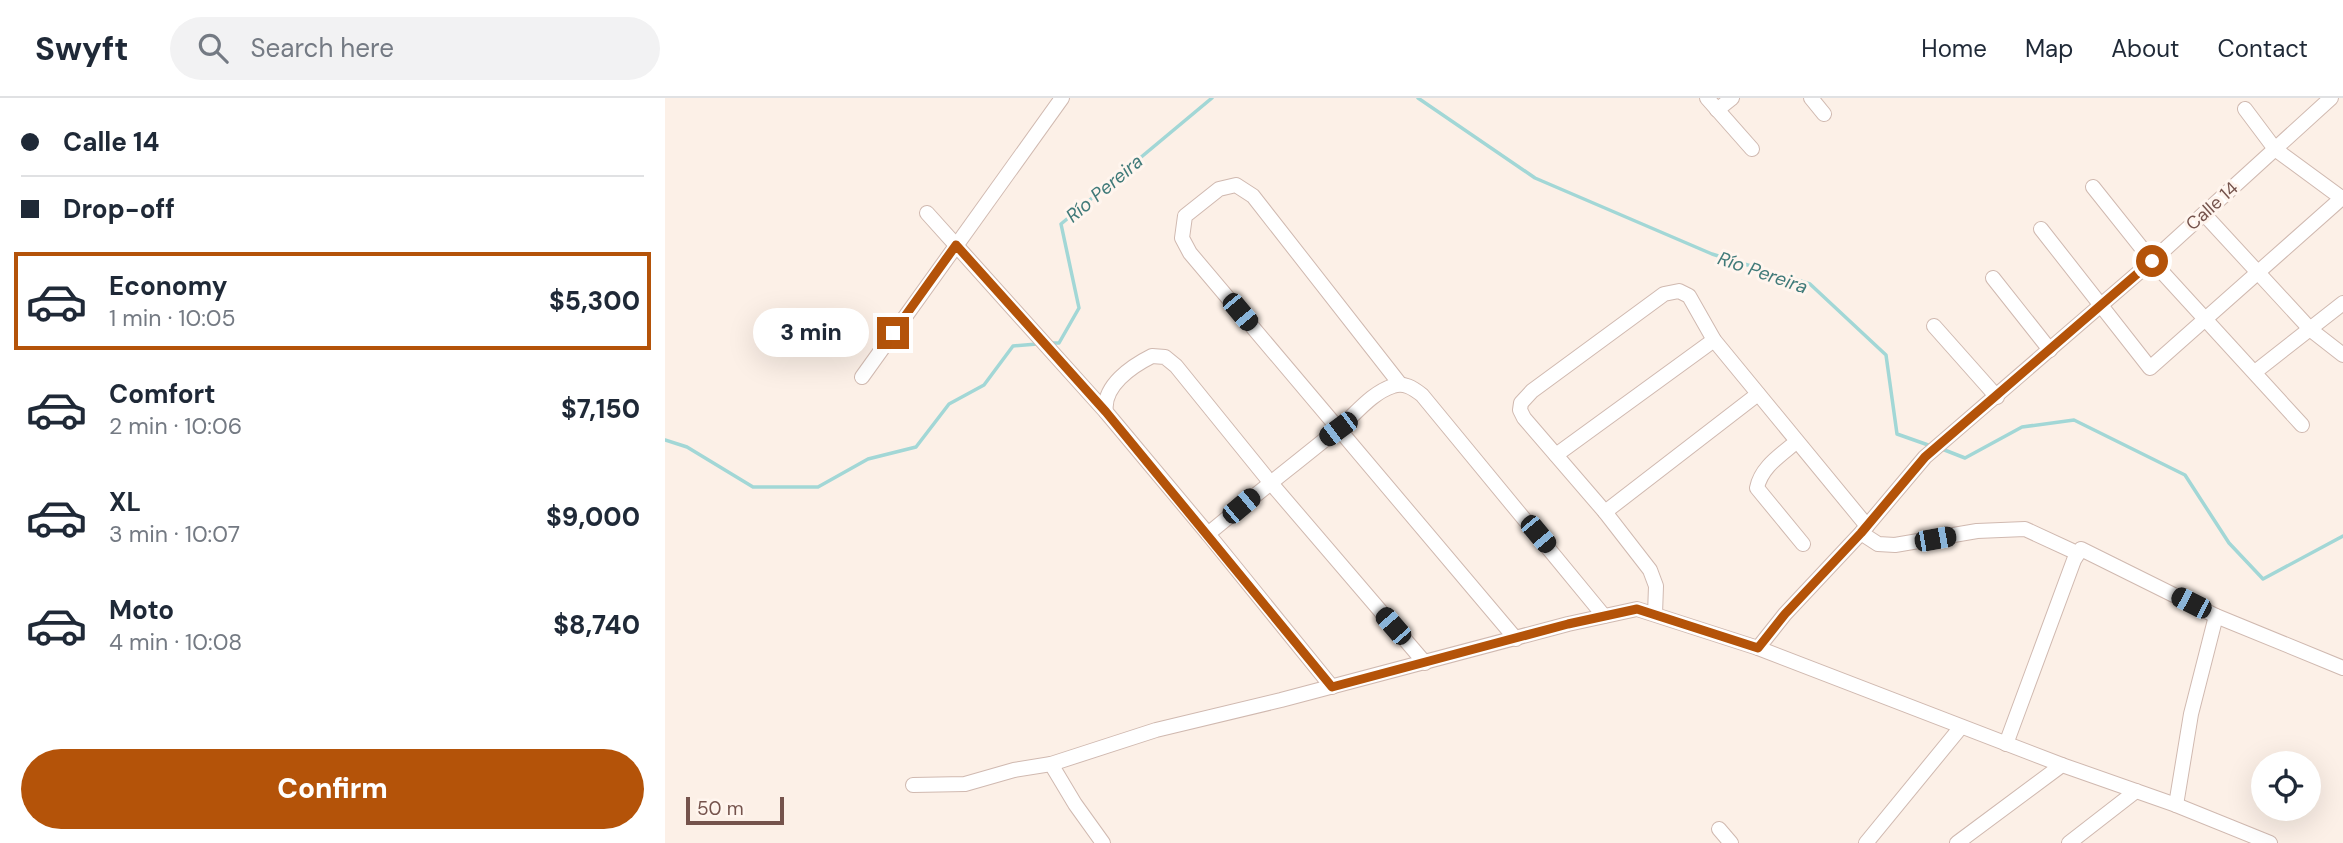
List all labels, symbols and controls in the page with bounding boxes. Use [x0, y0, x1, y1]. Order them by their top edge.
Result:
search box [170, 17, 660, 80]
text: Swyft [35, 27, 128, 70]
icon: search [194, 29, 232, 67]
text: Search here [250, 31, 394, 65]
text: Home [1921, 33, 1987, 64]
text: Map [2025, 33, 2073, 64]
text: About [2111, 33, 2180, 64]
text: Contact [2218, 33, 2308, 64]
text: Calle 14 [63, 125, 159, 159]
water label: Río Pereira [1060, 149, 1148, 228]
street label: Calle 14 [2181, 176, 2243, 236]
text: Drop-off [63, 192, 175, 226]
water label: Río Pereira [1715, 245, 1811, 300]
route start [2136, 245, 2168, 277]
text: Economy [109, 269, 227, 303]
icon: car [25, 270, 88, 333]
text: $5,300 [549, 284, 640, 318]
car [1219, 289, 1262, 335]
text: 1 min · 10:05 [109, 303, 236, 333]
callout: 3 min [753, 308, 869, 358]
text: 3 min [780, 317, 842, 347]
route end [877, 317, 909, 349]
text: Comfort [109, 377, 215, 411]
icon: car [25, 378, 88, 441]
text: $7,150 [561, 392, 640, 426]
car [1315, 408, 1362, 450]
text: 2 min · 10:06 [109, 411, 242, 441]
car [1219, 484, 1264, 528]
text: XL [109, 485, 141, 519]
icon: car [25, 486, 88, 549]
text: $9,000 [546, 500, 640, 534]
car [1517, 511, 1560, 557]
text: 3 min · 10:07 [109, 519, 240, 549]
car [1913, 525, 1958, 553]
car [2168, 584, 2215, 622]
text: Moto [109, 593, 174, 627]
icon: car [25, 594, 88, 657]
car [1372, 603, 1415, 649]
text: $8,740 [553, 608, 640, 642]
text: 4 min · 10:08 [109, 627, 242, 657]
button: Confirm [21, 749, 644, 829]
map controls [2251, 751, 2321, 821]
button: locate [2251, 751, 2321, 821]
scale bar [686, 794, 784, 826]
text: 50 m [697, 796, 744, 821]

